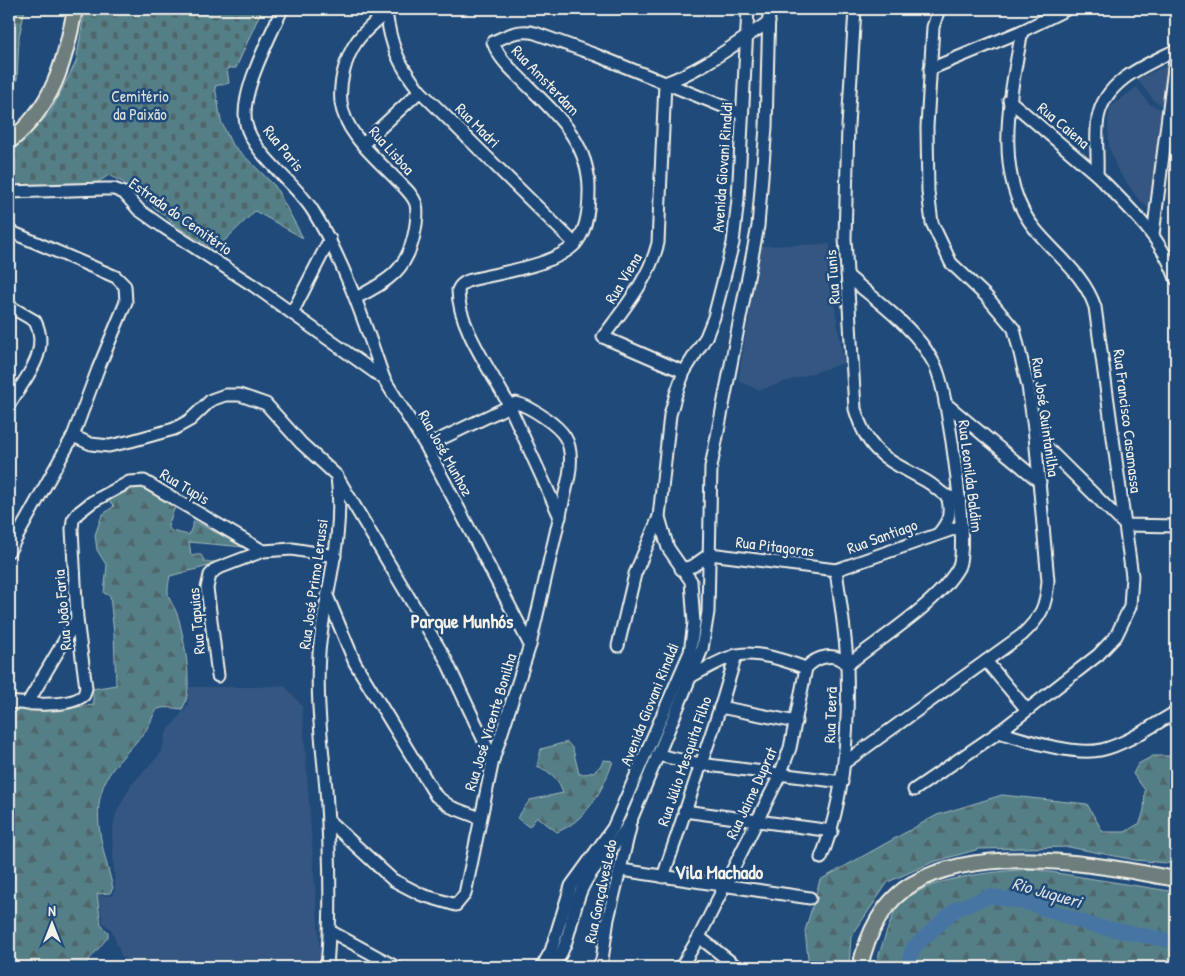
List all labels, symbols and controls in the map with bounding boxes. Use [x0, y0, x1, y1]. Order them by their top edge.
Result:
street label: Rua Amsterdam [507, 40, 585, 120]
park label: Cemitério da Paixão [111, 85, 169, 125]
street label: Rua Caiena [1033, 97, 1095, 153]
street label: Rua Madri [451, 98, 505, 152]
street label: Avenida Giovani Rinaldi [706, 101, 738, 233]
street label: Rua Paris [259, 120, 309, 176]
street label: Rua Lisboa [364, 121, 420, 179]
street label: Estrada do Cemitério [125, 172, 237, 260]
street label: Rua Viena [599, 248, 647, 308]
street label: Rua Tunis [819, 249, 845, 305]
street label: Rua Francisco Casamassa [1108, 348, 1148, 494]
street label: Rua José Quintanilha [1027, 356, 1065, 478]
street label: Rua José Munhoz [413, 406, 479, 500]
street label: Rua Leonilda Baldim [953, 419, 989, 534]
street label: Rua Tupis [156, 463, 214, 509]
street label: Rua Santiago [844, 513, 921, 559]
street label: Rua José Primo Lerussi [293, 517, 333, 651]
street label: Rua Pitagoras [735, 530, 815, 562]
street label: Rua João Faria [48, 569, 76, 651]
street label: Rua Tapuias [182, 587, 210, 655]
district label: Parque Munhós [411, 608, 514, 635]
street label: Avenida Giovani Rinaldi [614, 639, 684, 769]
street label: Rua José Vicente Bonilha [459, 651, 521, 793]
street label: Rua Teerã [818, 686, 842, 744]
street label: Rua Júlio Mesquita Filho [651, 693, 717, 829]
street label: Rua Jaime Duprat [720, 743, 782, 843]
street label: Rua GonçalvesLedo [578, 837, 622, 945]
district label: Vila Machado [675, 859, 764, 885]
water label: Rio Juqueri [1009, 870, 1087, 914]
north arrow [28, 898, 78, 948]
text: N [48, 901, 56, 920]

